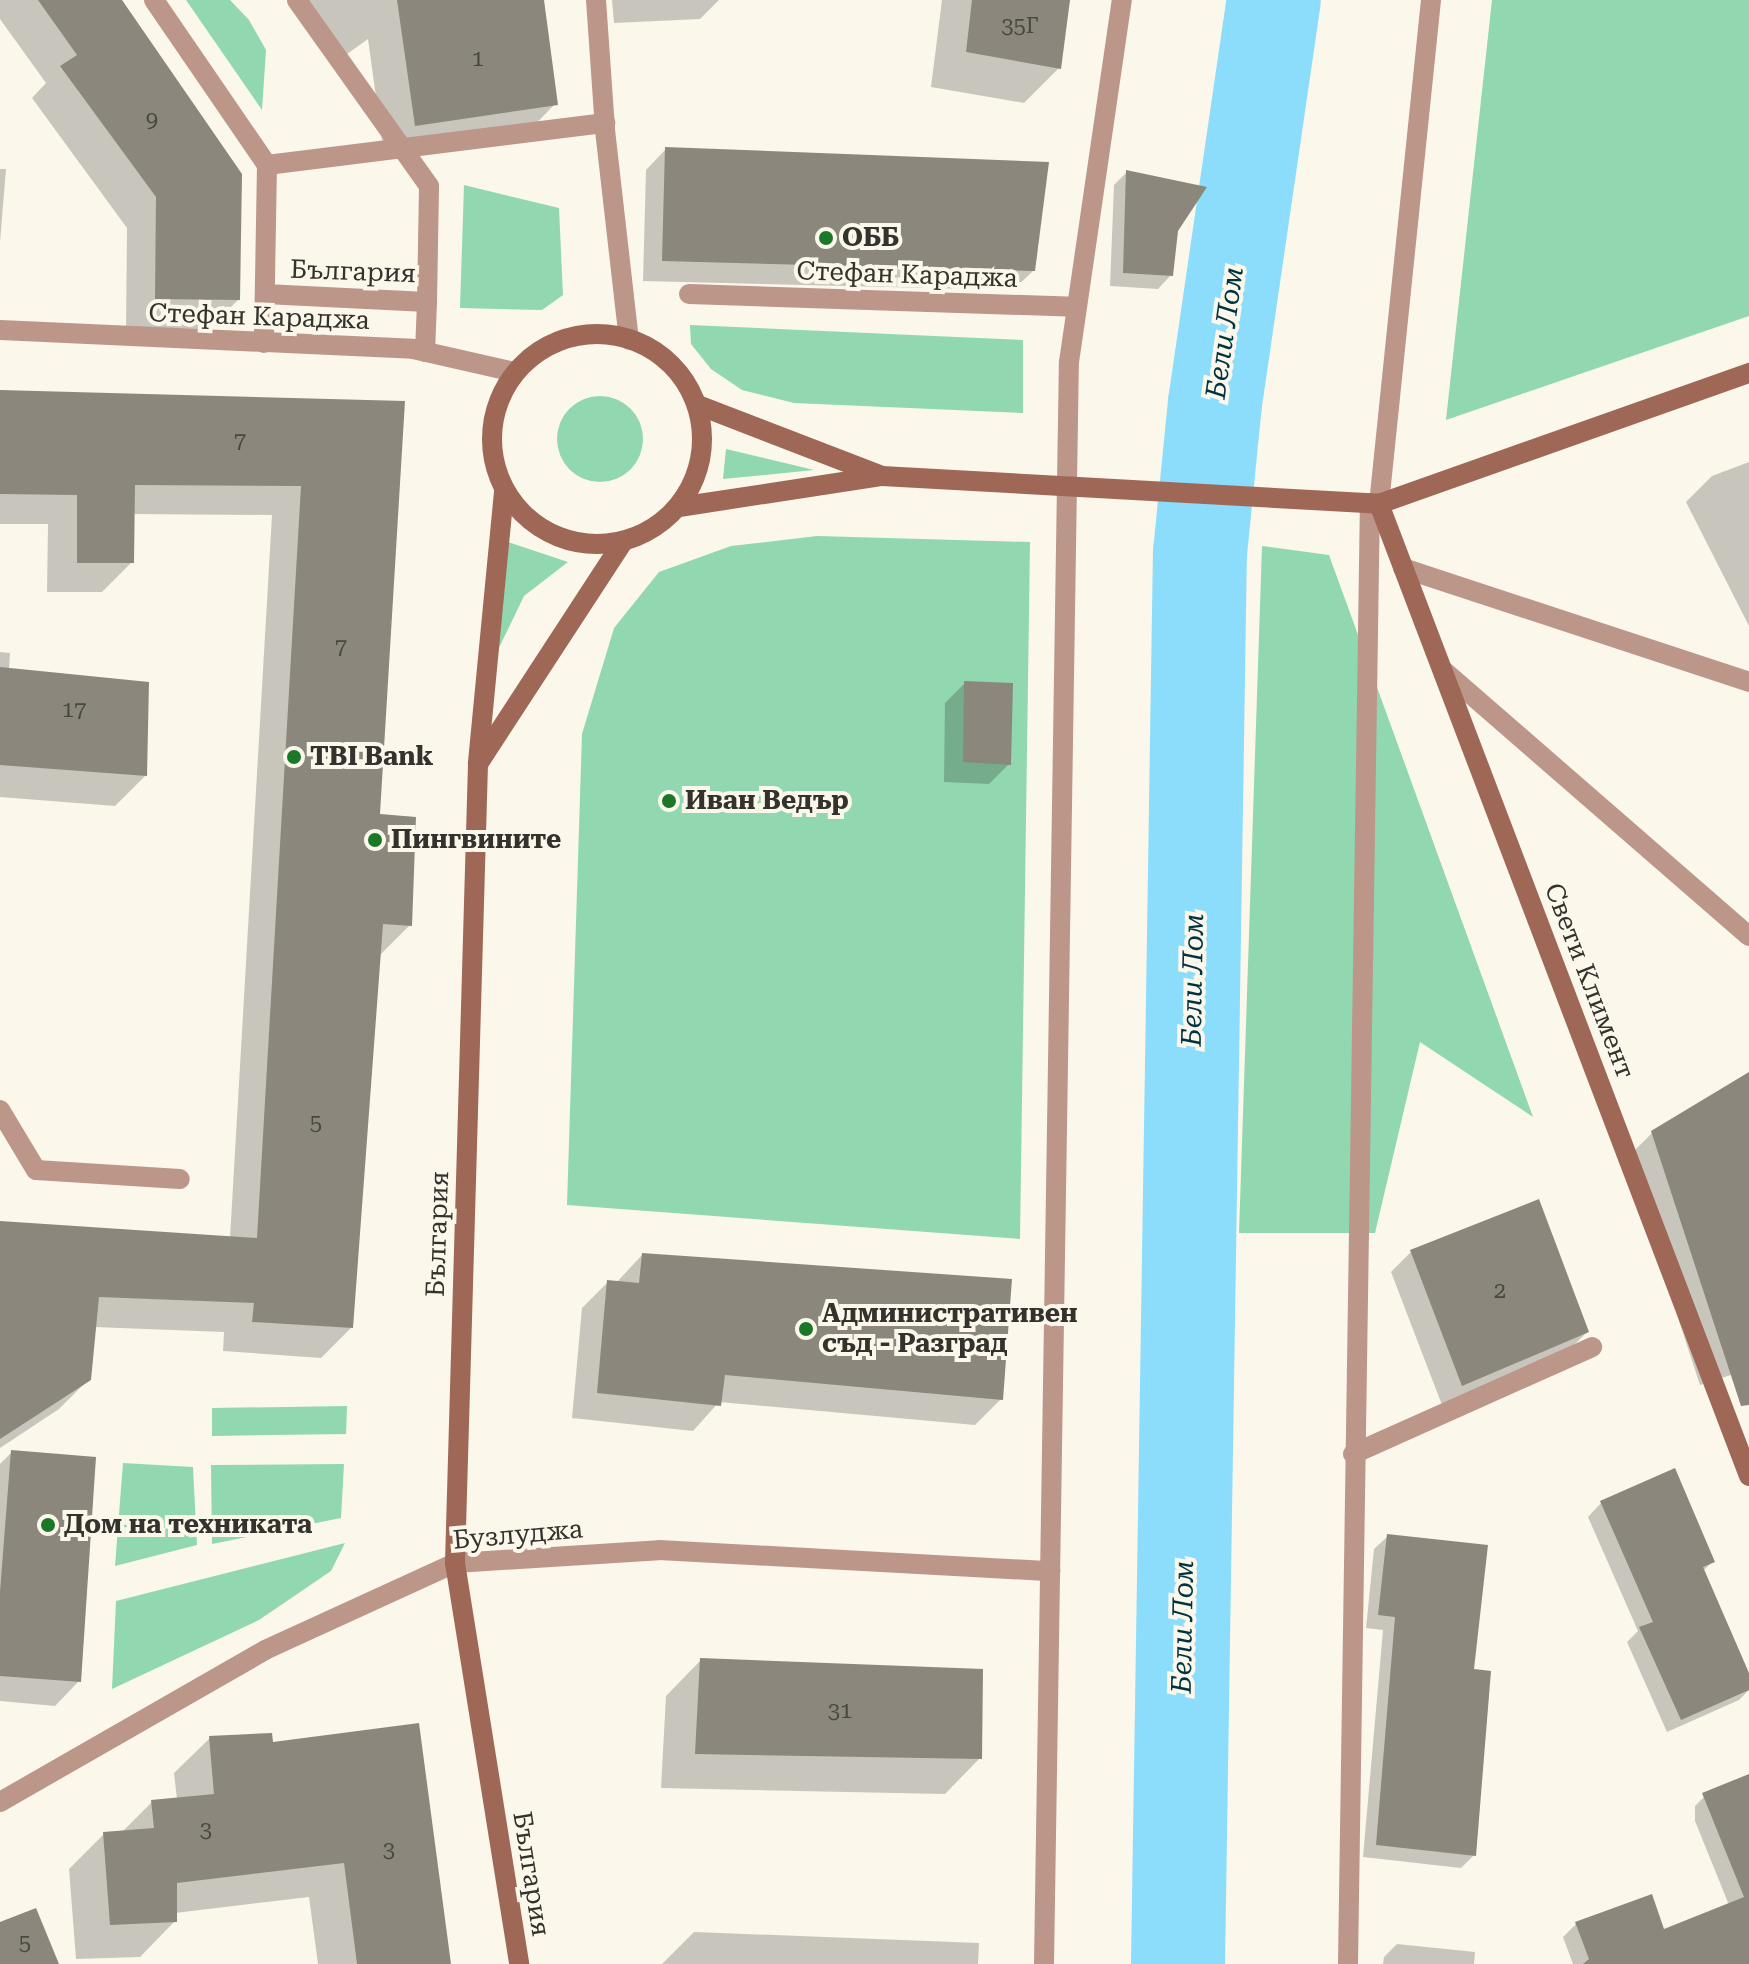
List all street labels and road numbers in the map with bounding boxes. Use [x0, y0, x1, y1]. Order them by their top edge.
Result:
street label: България [290, 254, 416, 290]
street label: Стефан Караджа [796, 256, 1018, 294]
street label: Стефан Караджа [148, 298, 370, 336]
street label: Свети Климент [1537, 879, 1641, 1083]
street label: България [420, 1171, 456, 1297]
street label: Бузлуджа [452, 1514, 584, 1556]
street label: България [506, 1809, 556, 1939]

